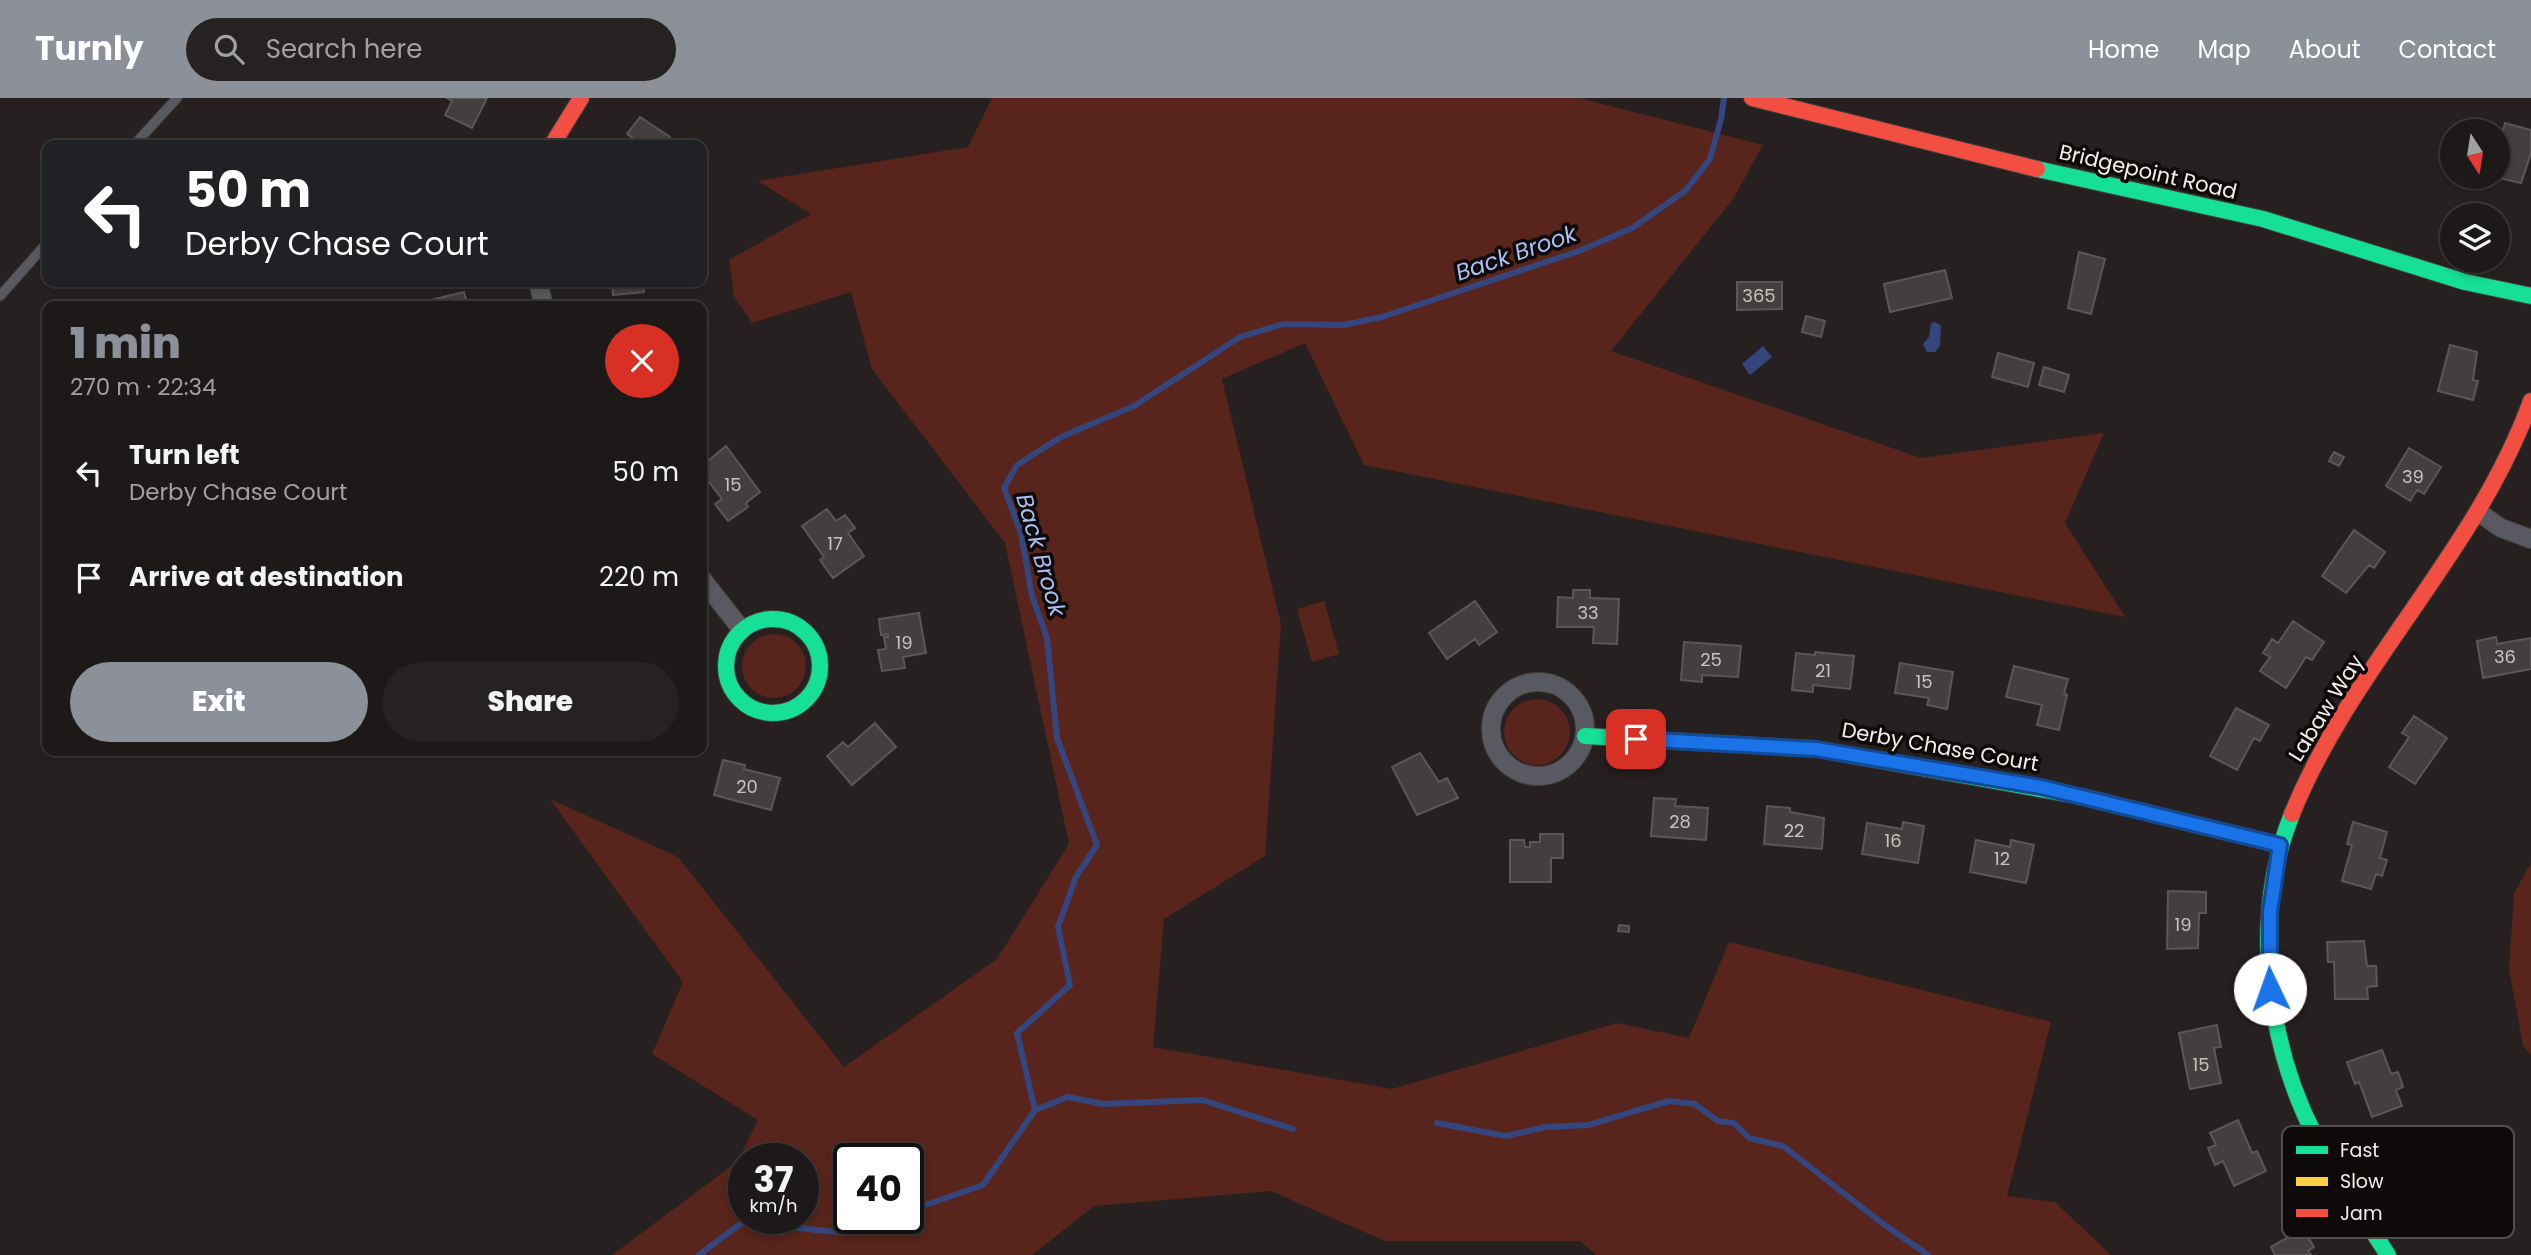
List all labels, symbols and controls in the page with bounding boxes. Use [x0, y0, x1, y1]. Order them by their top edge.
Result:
search box [186, 18, 676, 81]
text: Turnly [35, 25, 144, 72]
icon: search [210, 30, 248, 68]
text: Search here [266, 31, 422, 67]
text: Home [2088, 33, 2160, 66]
text: Map [2198, 33, 2251, 66]
text: About [2289, 33, 2360, 66]
text: Contact [2398, 33, 2496, 66]
north arrow [2440, 119, 2510, 189]
map controls [2440, 119, 2510, 273]
street label: Bridgepoint Road [2056, 137, 2240, 206]
text: 50 m [185, 156, 311, 224]
icon: left [70, 168, 161, 259]
button: layers [2440, 203, 2510, 273]
water label: Back Brook [1451, 217, 1582, 289]
text: Derby Chase Court [185, 221, 489, 266]
house number: 365 [1742, 283, 1776, 308]
text: 1 min [70, 314, 181, 373]
button: close [605, 324, 679, 398]
text: 270 m · 22:34 [70, 371, 217, 403]
text: Turn left [129, 437, 240, 473]
icon: left [70, 454, 108, 492]
text: 50 m [613, 454, 679, 490]
house number: 39 [2402, 464, 2424, 489]
house number: 15 [724, 472, 742, 497]
text: Derby Chase Court [129, 476, 347, 508]
water label: Back Brook [1008, 490, 1074, 621]
house number: 17 [827, 531, 843, 556]
icon: arrive [70, 559, 108, 597]
text: Arrive at destination [129, 559, 404, 595]
text: 220 m [599, 559, 679, 595]
house number: 33 [1577, 600, 1599, 625]
house number: 19 [895, 630, 913, 655]
house number: 36 [2494, 644, 2516, 669]
house number: 25 [1700, 647, 1722, 672]
street label: Labaw Way [2281, 649, 2370, 767]
house number: 21 [1815, 658, 1831, 683]
button: Exit [70, 662, 368, 742]
button: Share [382, 662, 679, 742]
house number: 15 [1915, 669, 1933, 694]
pin [1606, 709, 1666, 769]
street label: Derby Chase Court [1839, 715, 2041, 778]
icon: arrive [1617, 720, 1655, 758]
house number: 20 [736, 774, 758, 799]
house number: 28 [1669, 809, 1691, 834]
house number: 22 [1784, 818, 1804, 843]
house number: 16 [1884, 828, 1902, 853]
house number: 12 [1994, 846, 2010, 871]
house number: 19 [2174, 912, 2192, 937]
position arrow [2233, 952, 2307, 1026]
house number: 15 [2192, 1052, 2210, 1077]
legend [2282, 1126, 2514, 1238]
text: Fast [2340, 1137, 2379, 1164]
speed limit sign: 40 [833, 1143, 924, 1234]
text: 37 [754, 1155, 793, 1204]
text: Slow [2340, 1168, 2384, 1195]
text: km/h [750, 1193, 797, 1218]
text: Jam [2340, 1200, 2382, 1227]

